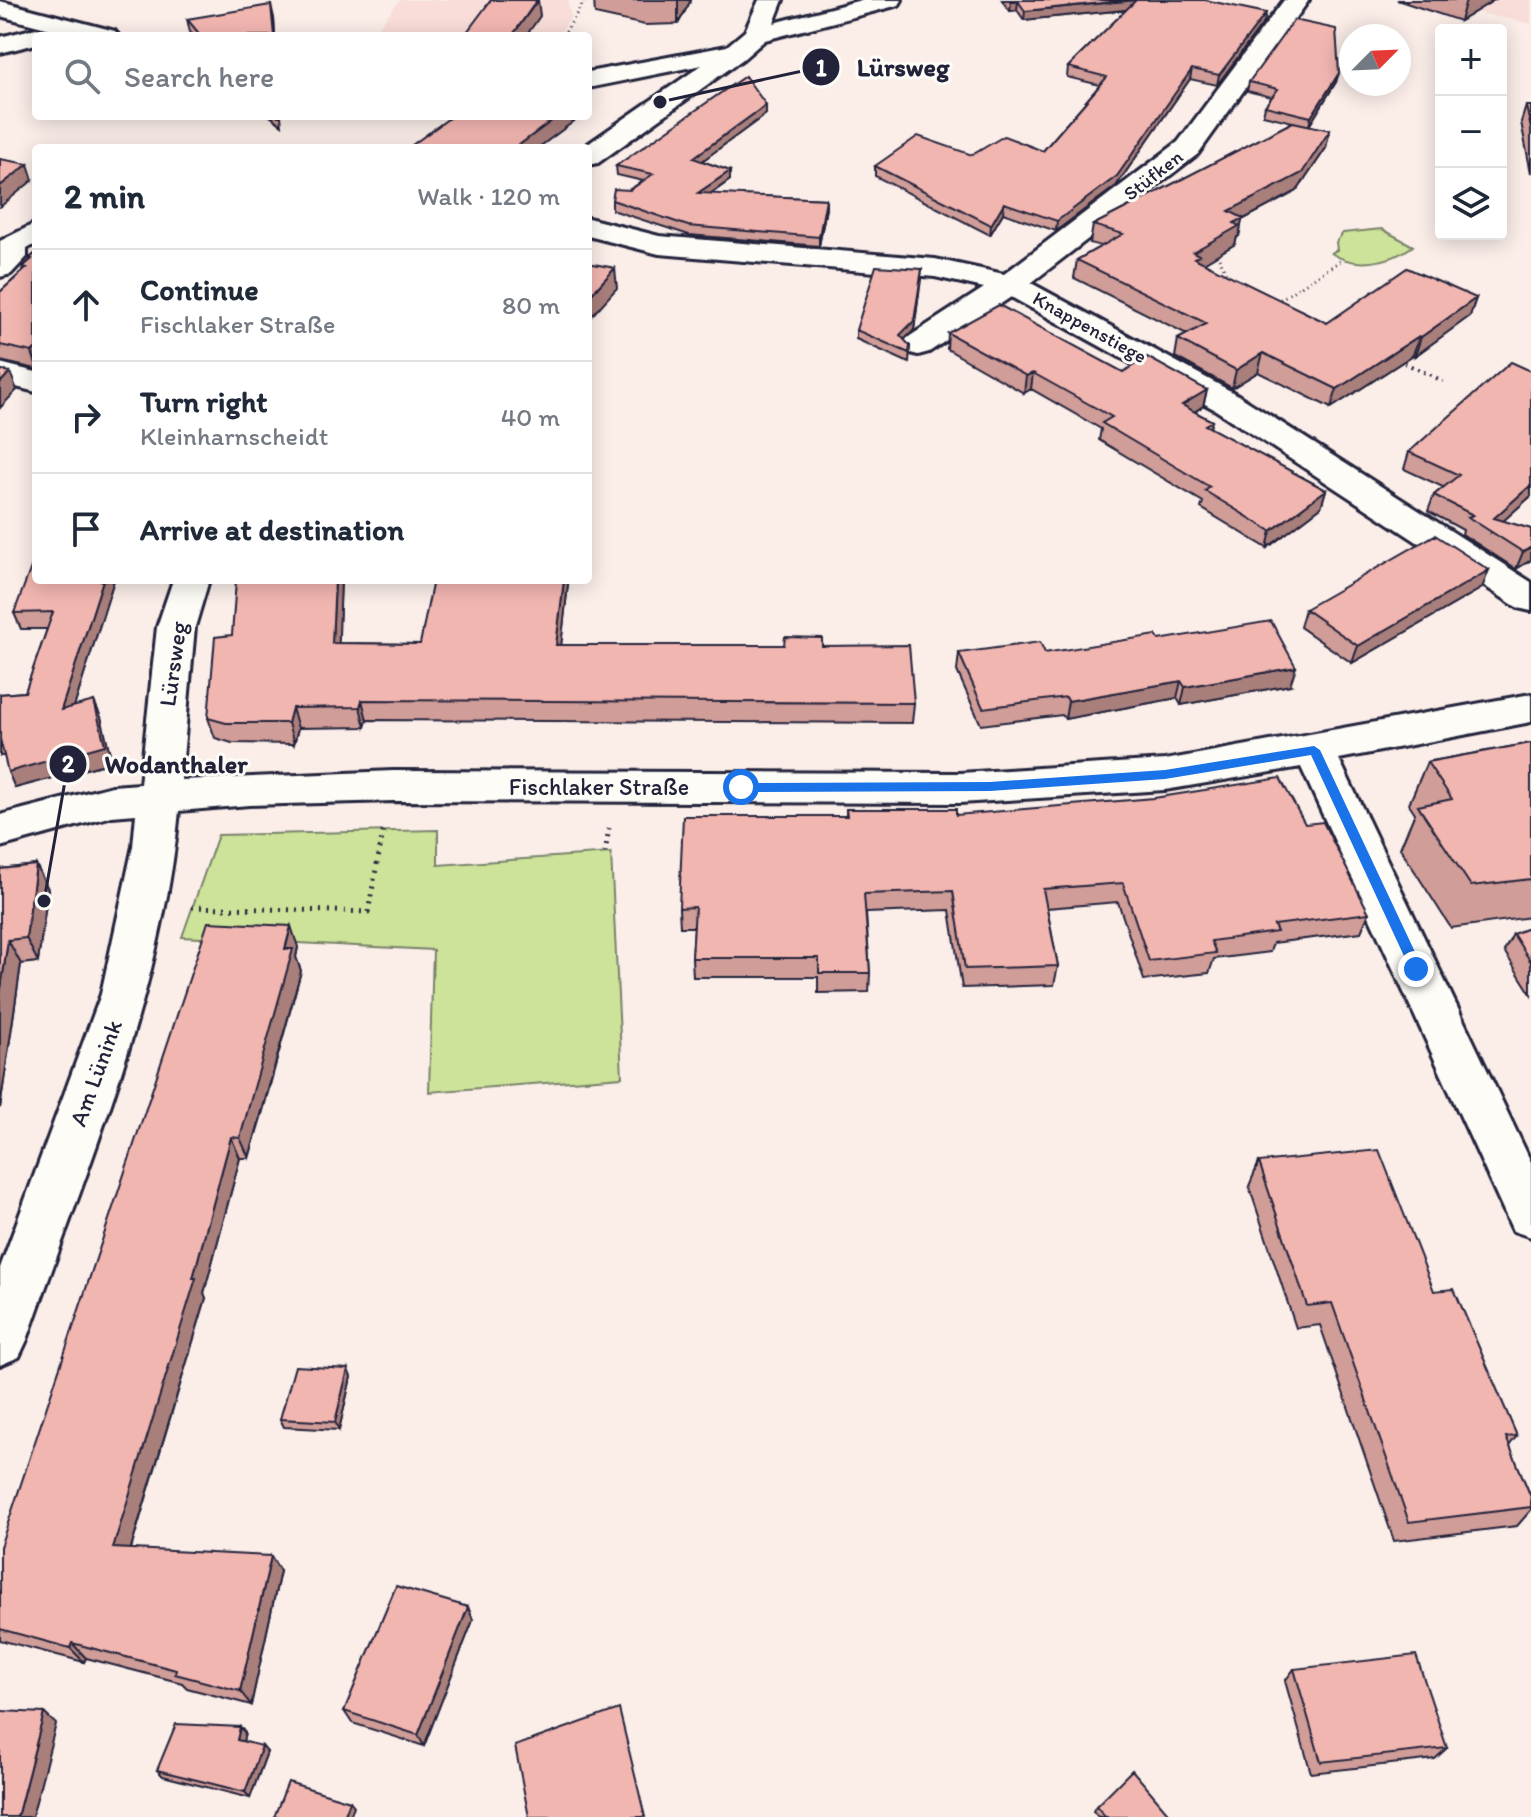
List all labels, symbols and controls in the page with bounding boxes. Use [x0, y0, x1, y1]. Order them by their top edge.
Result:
north arrow [1339, 24, 1411, 96]
map controls [1435, 24, 1507, 240]
button: + [1435, 24, 1507, 96]
search box [32, 32, 592, 120]
callout: Lürsweg [801, 42, 965, 92]
text: Lürsweg [857, 51, 950, 83]
text: 1 [815, 53, 827, 82]
icon: search [60, 54, 104, 98]
text: Search here [124, 58, 274, 95]
button: − [1435, 96, 1507, 168]
street label: Stüfken [1119, 144, 1187, 206]
button: layers [1435, 168, 1507, 240]
text: 2 min [64, 176, 145, 217]
text: Walk · 120 m [417, 180, 560, 212]
text: Continue [140, 271, 259, 308]
icon: ahead [64, 283, 108, 327]
street label: Knappenstiege [1029, 286, 1151, 368]
text: 80 m [502, 289, 560, 321]
text: Fischlaker Straße [140, 308, 335, 340]
text: Turn right [140, 383, 268, 420]
icon: right [64, 395, 108, 439]
text: 40 m [501, 401, 560, 433]
text: Kleinharnscheidt [140, 420, 329, 452]
icon: arrive [64, 507, 108, 551]
text: Arrive at destination [140, 511, 404, 548]
street label: Lürsweg [152, 619, 193, 708]
callout: Wodanthaler [48, 739, 263, 789]
text: Wodanthaler [104, 748, 248, 780]
text: 2 [62, 749, 75, 778]
route start [723, 769, 759, 805]
street label: Fischlaker Straße [509, 772, 689, 801]
route end [1398, 951, 1434, 987]
street label: Am Lünink [63, 1015, 128, 1130]

